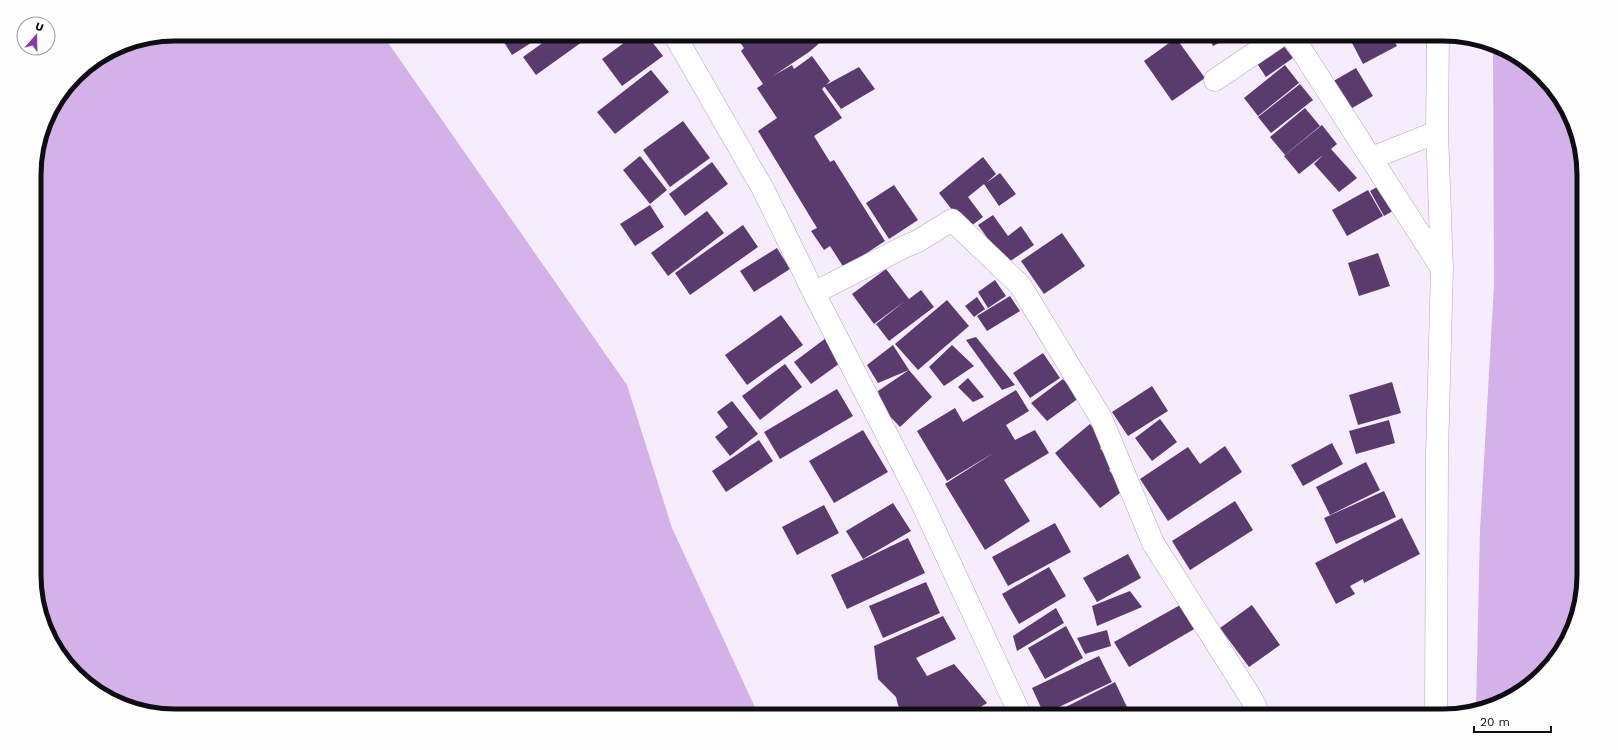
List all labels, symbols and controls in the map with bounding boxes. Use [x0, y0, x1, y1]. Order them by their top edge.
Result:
north arrow [16, 16, 56, 56]
text: U [33, 20, 45, 35]
scale bar [1474, 708, 1551, 734]
text: 20 m [1480, 715, 1510, 729]

